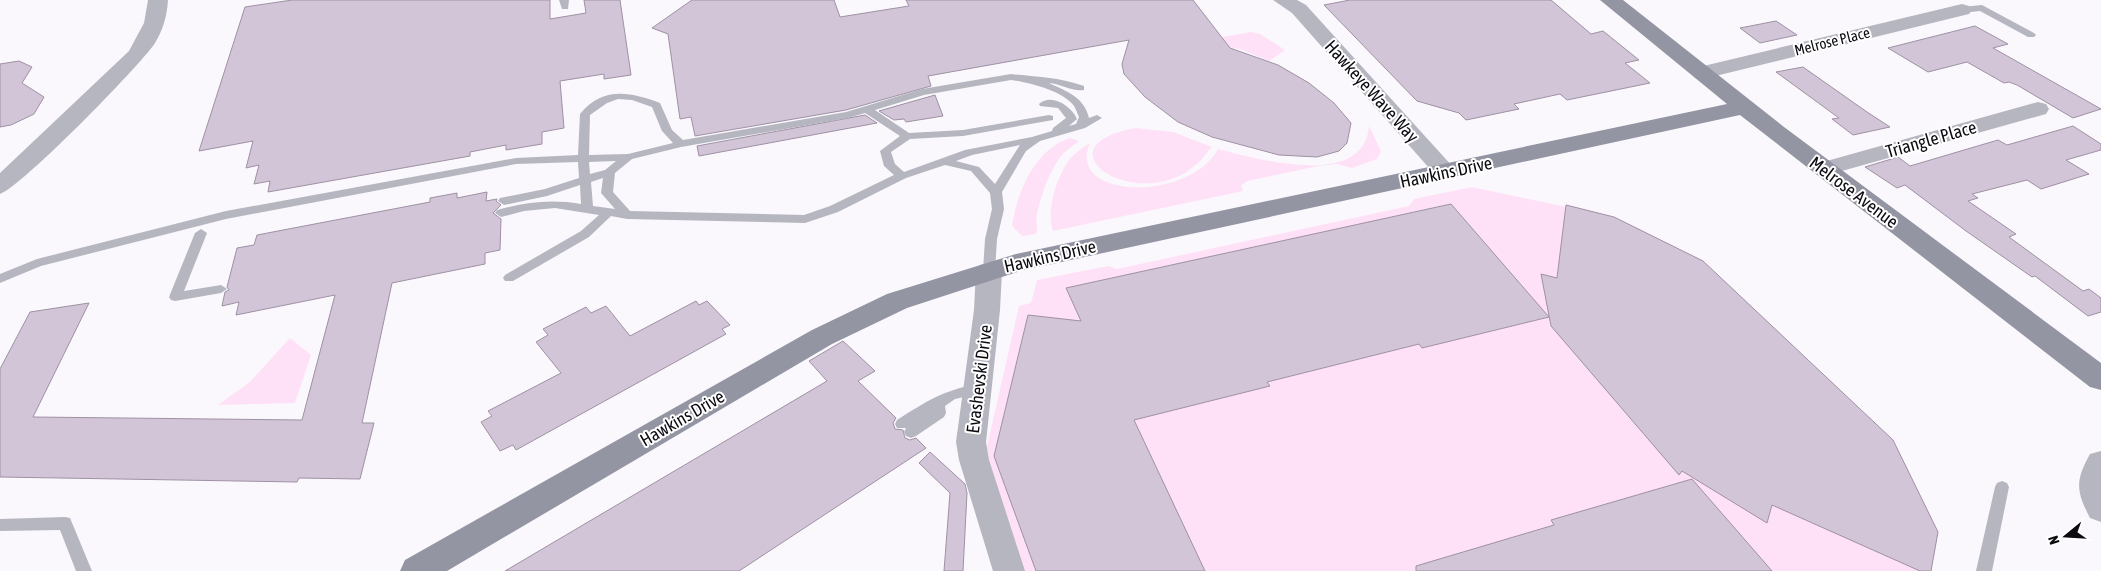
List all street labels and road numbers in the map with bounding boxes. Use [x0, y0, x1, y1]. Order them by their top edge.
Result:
street label: Melrose Place [1793, 23, 1872, 59]
street label: Hawkeye Wave Way [1321, 36, 1423, 146]
street label: Triangle Place [1883, 116, 1979, 162]
street label: Hawkins Drive [1398, 152, 1494, 192]
street label: Melrose Avenue [1806, 152, 1902, 232]
street label: Hawkins Drive [1002, 235, 1098, 277]
street label: Evashevski Drive [962, 324, 996, 434]
street label: Hawkins Drive [636, 386, 728, 450]

